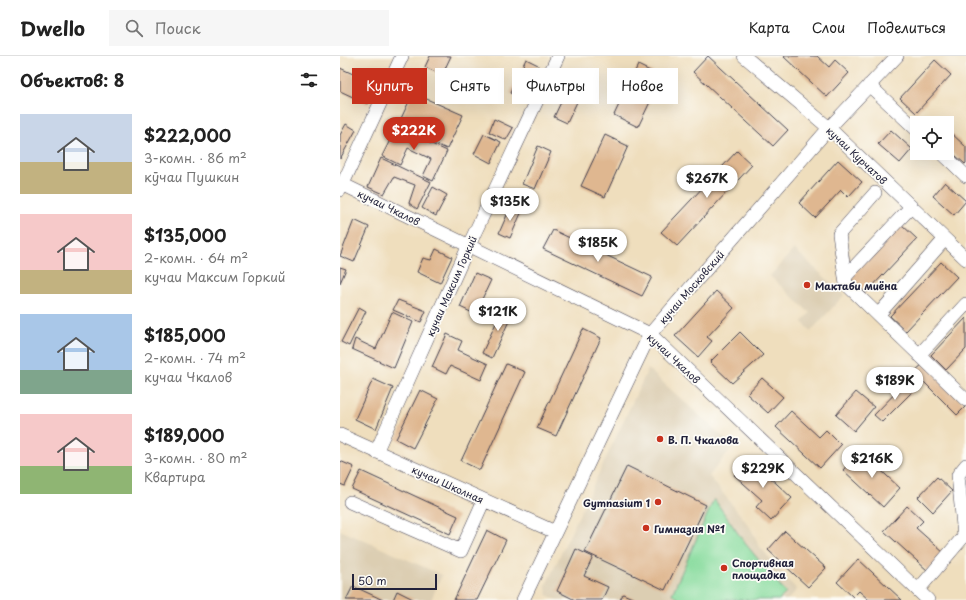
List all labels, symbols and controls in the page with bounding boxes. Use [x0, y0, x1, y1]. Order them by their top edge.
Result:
search box [109, 10, 389, 46]
text: Dwello [20, 14, 85, 42]
text: Поиск [155, 16, 201, 39]
icon: search [123, 17, 145, 39]
text: Карта [749, 17, 790, 38]
text: Слои [812, 17, 845, 38]
text: Поделиться [867, 17, 946, 38]
text: Объектов: 8 [20, 67, 124, 93]
chip: Купить [352, 68, 427, 104]
chip: Снять [435, 68, 504, 104]
chip: Фильтры [512, 68, 599, 104]
chip: Новое [607, 68, 678, 104]
icon: filters [298, 69, 320, 91]
map controls [910, 116, 954, 160]
button: locate [910, 116, 954, 160]
pin: $222K [386, 117, 442, 151]
text: $222K [392, 120, 436, 139]
text: $222,000 [144, 122, 231, 148]
street label: кучаи Курчатов [822, 123, 891, 188]
icon: home [52, 130, 100, 178]
text: 3-комн. · 86 m² [144, 148, 247, 167]
pin: $267K [679, 165, 735, 199]
text: кӯчаи Пушкин [144, 167, 239, 186]
text: $267K [686, 168, 728, 187]
street label: кучаи Чкалов [355, 185, 423, 229]
pin: $135K [482, 188, 538, 222]
text: $135K [490, 191, 530, 210]
text: $135,000 [144, 222, 226, 248]
pin: $185K [570, 229, 626, 263]
icon: home [52, 230, 100, 278]
text: $185K [578, 232, 618, 251]
street label: кучаи Максим Горкий [422, 233, 480, 339]
street label: кучаи Московский [655, 247, 727, 327]
text: 2-комн. · 64 m² [144, 248, 248, 267]
text: кучаи Максим Горкий [144, 267, 285, 286]
place label: Мактаби миёна [815, 278, 898, 293]
marker: Мактаби миёна [802, 280, 812, 290]
pin: $121K [470, 298, 526, 332]
text: $121K [478, 301, 518, 320]
text: $185,000 [144, 322, 226, 348]
street label: кучаи Чкалов [644, 329, 704, 387]
icon: home [52, 330, 100, 378]
text: 2-комн. · 74 m² [144, 348, 246, 367]
text: кучаи Чкалов [144, 367, 232, 386]
pin: $189K [867, 367, 923, 401]
text: $189K [875, 370, 915, 389]
text: $189,000 [144, 422, 224, 448]
icon: home [52, 430, 100, 478]
place label: В. П. Чкалова [668, 432, 739, 447]
marker: В. П. Чкалова [655, 434, 665, 444]
pin: $216K [844, 445, 900, 479]
text: 3-комн. · 80 m² [144, 448, 247, 467]
text: $216K [851, 448, 893, 467]
pin: $229K [735, 455, 791, 489]
text: $229K [741, 458, 785, 477]
street label: кучаи Школная [410, 461, 486, 507]
text: Квартира [144, 467, 205, 486]
place label: Gymnasium 1 [583, 495, 650, 511]
marker: Gymnasium 1 [653, 497, 663, 507]
place label: Гимназия №1 [654, 521, 725, 536]
marker: Гимназия №1 [641, 523, 651, 533]
place label: Спортивная площадка [732, 555, 794, 582]
marker: Спортивная площадка [719, 563, 729, 573]
scale bar [352, 572, 437, 591]
text: 50 m [358, 572, 387, 589]

